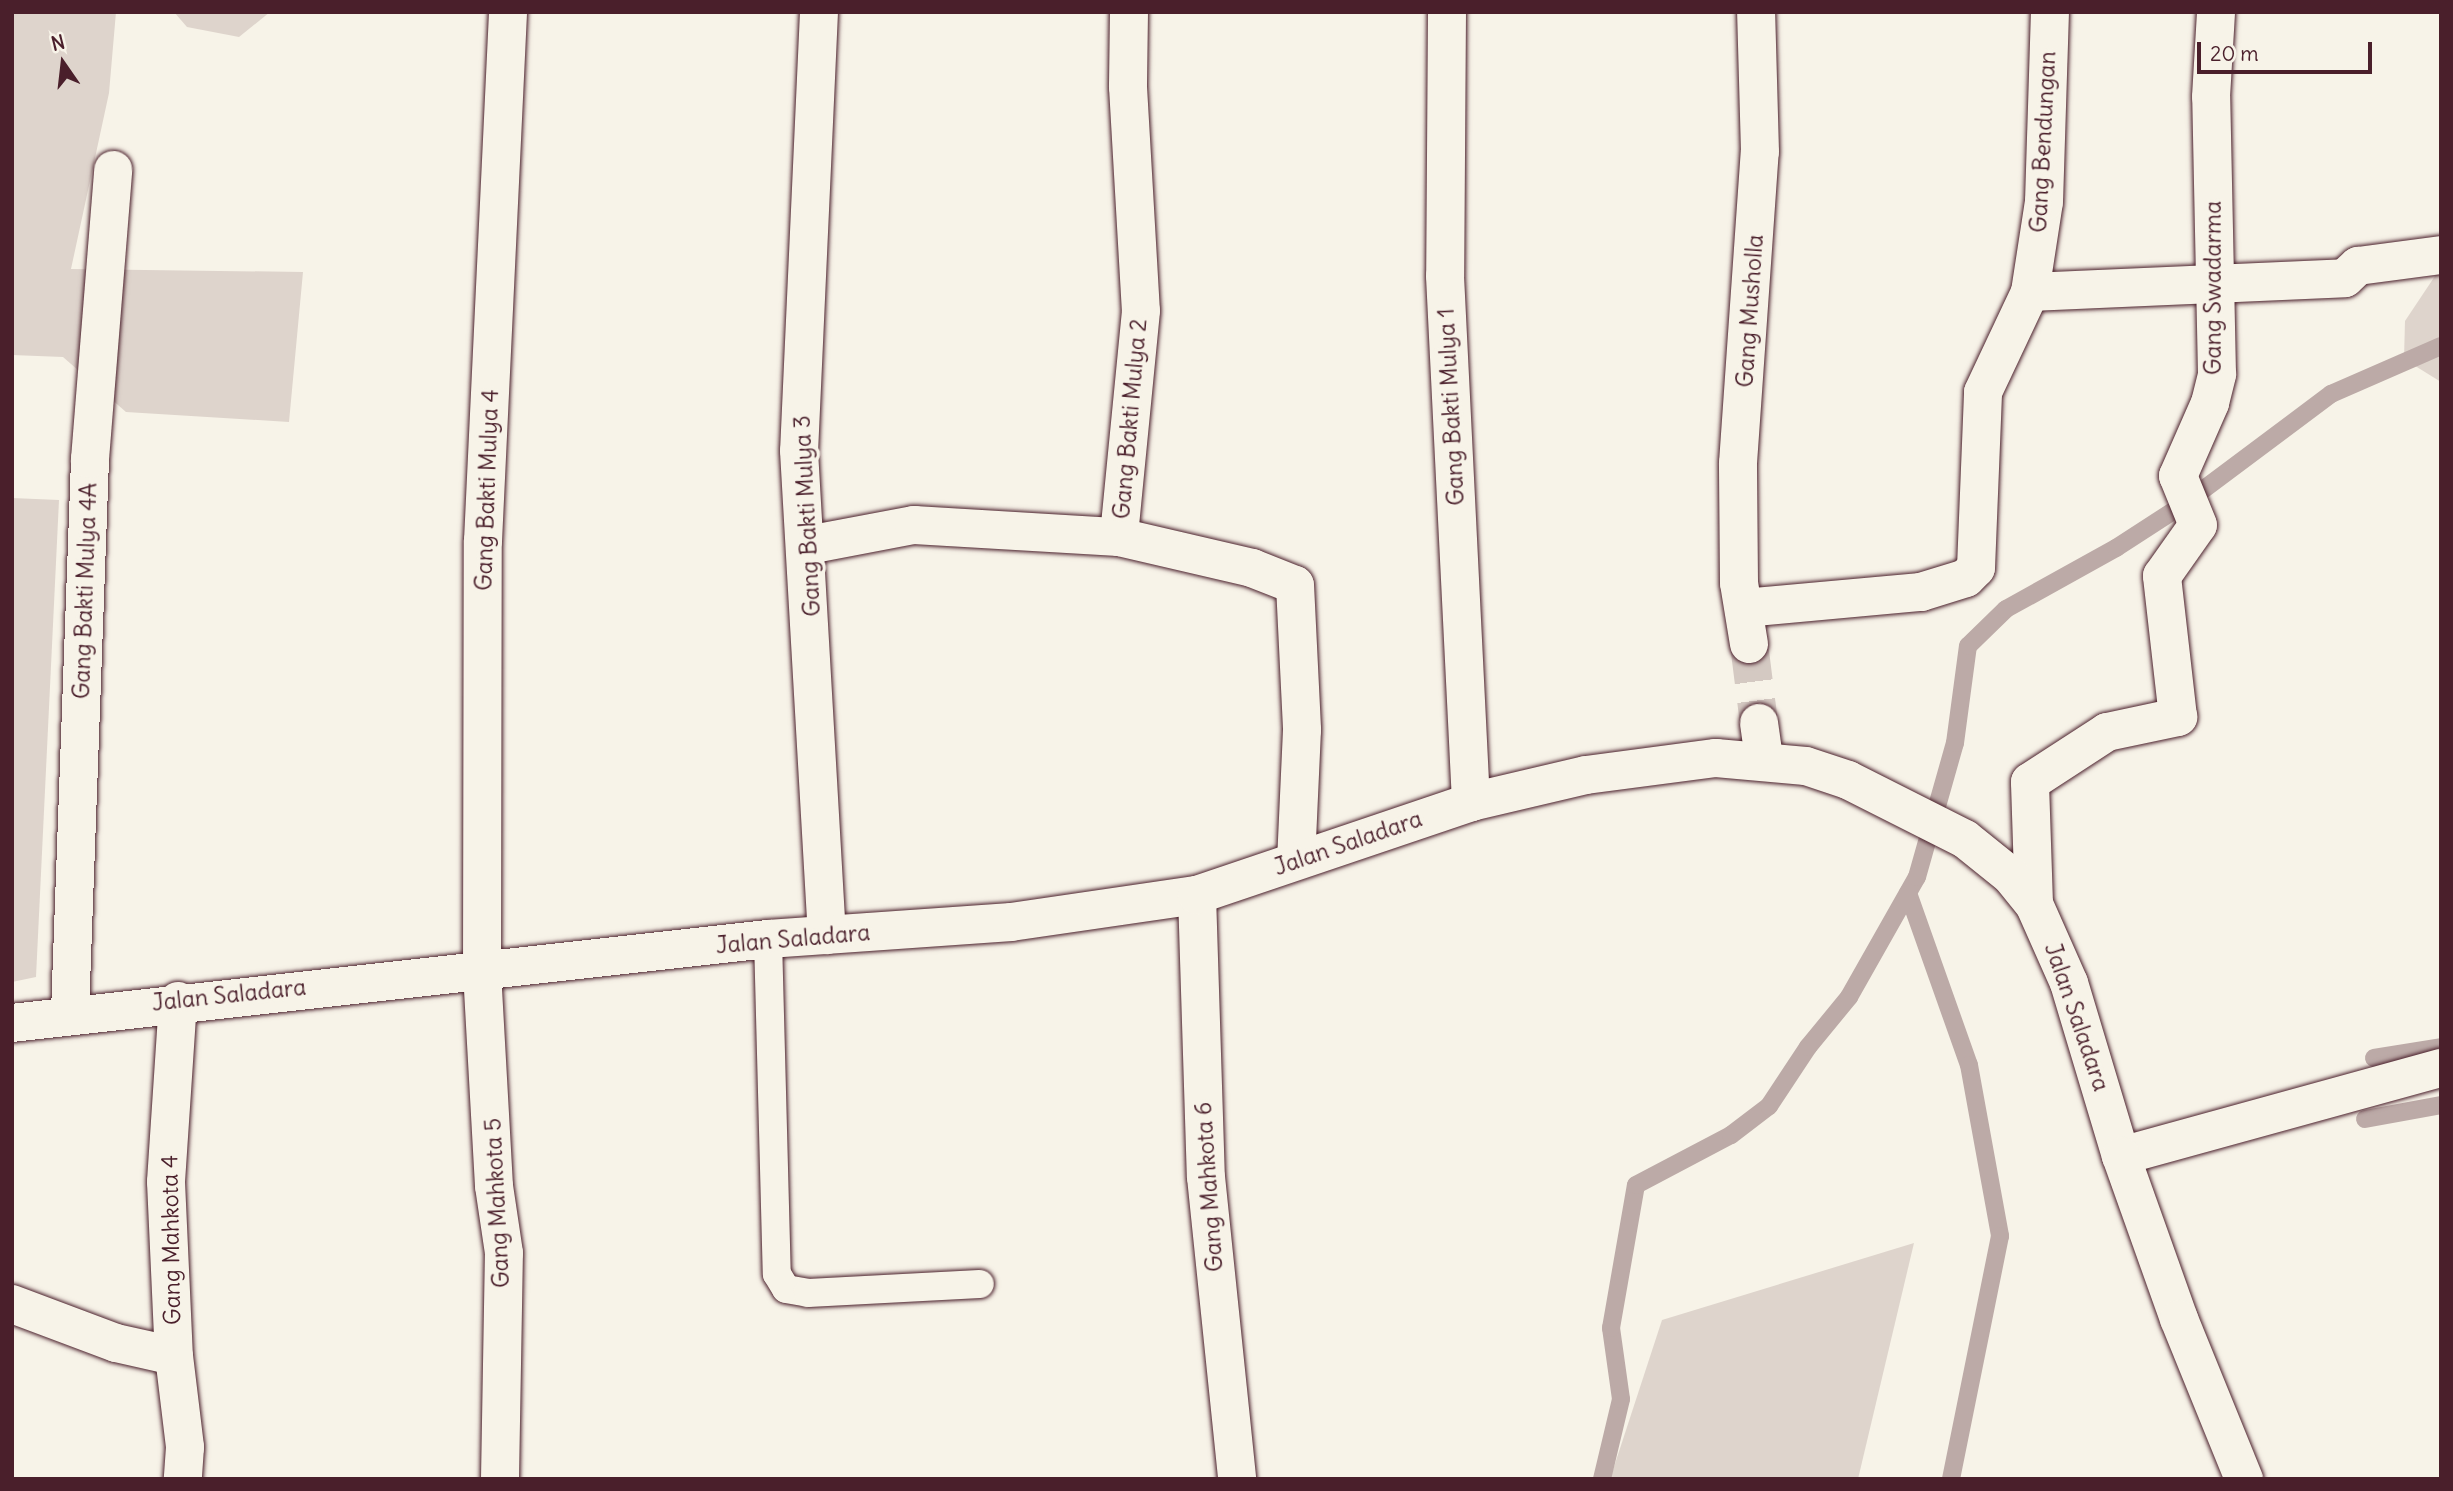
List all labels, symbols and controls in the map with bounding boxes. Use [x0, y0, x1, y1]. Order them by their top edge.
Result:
north arrow [28, 28, 98, 98]
scale bar [2201, 28, 2376, 72]
text: N [49, 29, 67, 56]
text: 20 m [2210, 40, 2259, 67]
street label: Gang Bendungan [2024, 51, 2062, 233]
street label: Gang Swadarma [2199, 201, 2227, 375]
street label: Gang Musholla [1731, 234, 1769, 388]
street label: Gang Bakti Mulya 1 [1432, 308, 1470, 506]
street label: Gang Bakti Mulya 2 [1107, 318, 1153, 520]
street label: Gang Bakti Mulya 4 [470, 389, 504, 591]
street label: Gang Bakti Mulya 3 [788, 415, 826, 617]
street label: Gang Bakti Mulya 4A [67, 482, 103, 700]
street label: Jalan Saladara [1270, 805, 1426, 881]
street label: Jalan Saladara [715, 919, 871, 959]
street label: Jalan Saladara [2039, 939, 2115, 1095]
street label: Jalan Saladara [151, 973, 307, 1017]
street label: Gang Mahkota 6 [1189, 1101, 1229, 1273]
street label: Gang Mahkota 5 [479, 1117, 515, 1289]
street label: Gang Mahkota 4 [156, 1155, 186, 1325]

